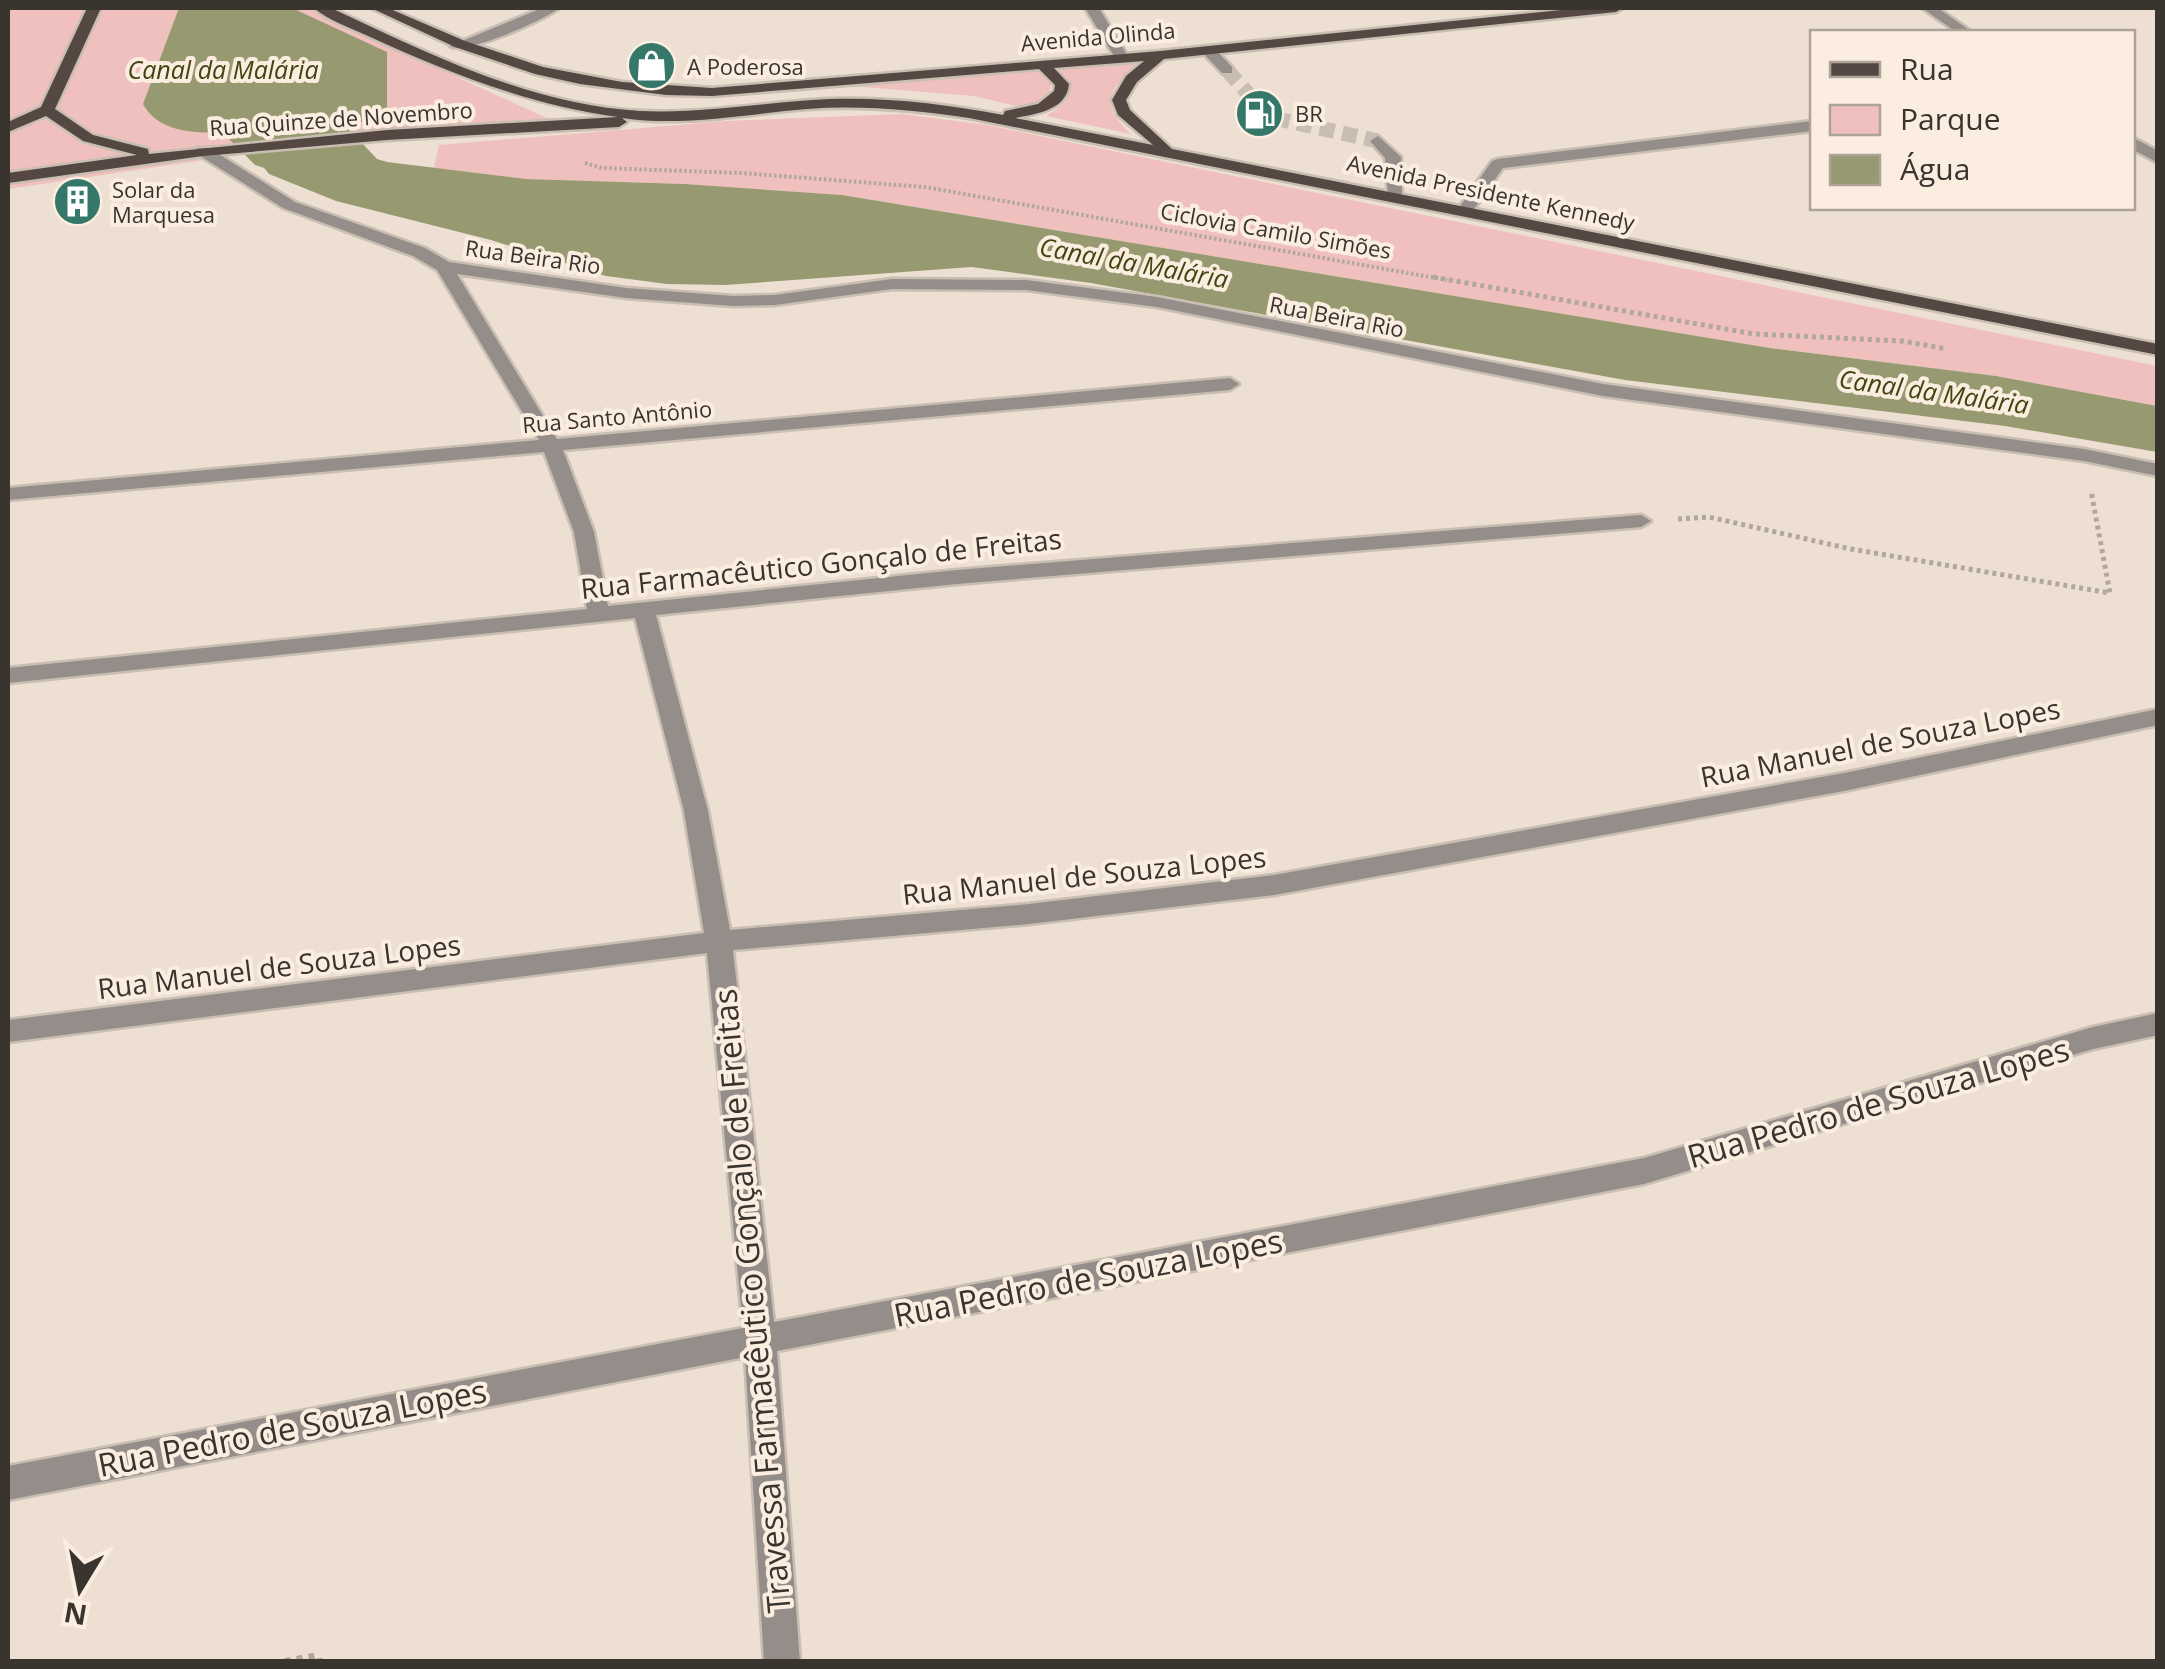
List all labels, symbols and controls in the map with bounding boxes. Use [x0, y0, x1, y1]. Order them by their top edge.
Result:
street label: Avenida Olinda [1019, 14, 1177, 58]
legend [1810, 30, 2135, 210]
shop icon: A Poderosa [626, 40, 678, 92]
text: Rua [1900, 48, 1954, 89]
place label: A Poderosa [687, 51, 804, 81]
water label: Canal da Malária [127, 52, 319, 86]
fuel station icon: BR [1234, 87, 1286, 139]
street label: Rua Quinze de Novembro [208, 94, 474, 142]
place label: BR [1295, 98, 1323, 128]
text: Parque [1900, 98, 2001, 139]
street label: Avenida Presidente Kennedy [1344, 147, 1638, 237]
text: Água [1900, 148, 1970, 189]
place label: Solar da Marquesa [112, 174, 215, 229]
building icon: Solar da Marquesa [51, 176, 103, 228]
street label: Ciclovia Camilo Simões [1158, 195, 1394, 265]
water label: Canal da Malária [1037, 229, 1231, 295]
street label: Rua Beira Rio [463, 232, 603, 280]
street label: Rua Beira Rio [1267, 288, 1407, 344]
water label: Canal da Malária [1837, 361, 2031, 421]
street label: Rua Santo Antônio [521, 393, 713, 439]
street label: Rua Farmacêutico Gonçalo de Freitas [579, 519, 1063, 607]
street label: Rua Manuel de Souza Lopes [1697, 688, 2063, 796]
street label: Rua Manuel de Souza Lopes [900, 837, 1268, 913]
street label: Rua Manuel de Souza Lopes [95, 925, 463, 1007]
street label: Travessa Farmacêutico Gonçalo de Freitas [702, 987, 800, 1615]
street label: Rua Pedro de Souza Lopes [1682, 1027, 2074, 1177]
street label: Rua Pedro de Souza Lopes [890, 1218, 1286, 1336]
street label: Rua Pedro de Souza Lopes [94, 1368, 490, 1486]
north arrow [30, 1539, 130, 1639]
text: N [61, 1594, 90, 1635]

